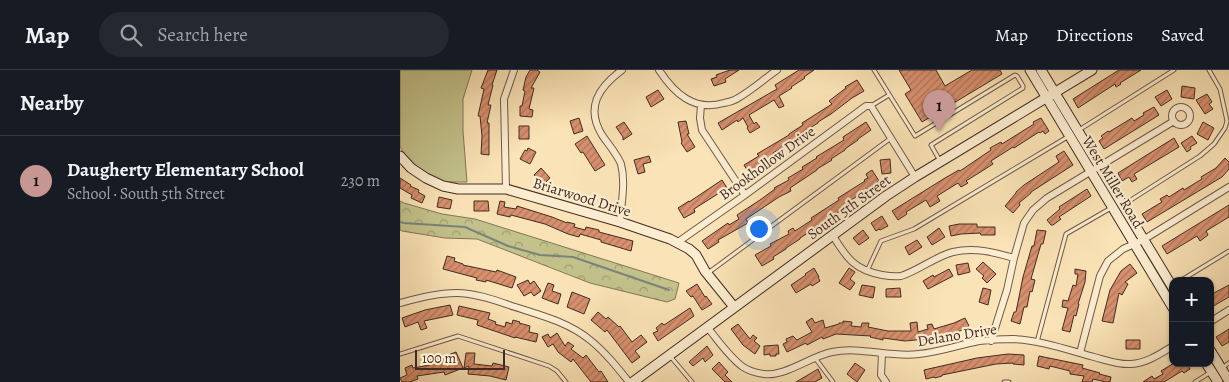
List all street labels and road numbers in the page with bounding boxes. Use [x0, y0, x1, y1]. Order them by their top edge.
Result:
street label: Brookhollow Drive [715, 121, 819, 205]
street label: West Miller Road [1077, 131, 1149, 233]
street label: South 5th Street [803, 170, 895, 244]
street label: Briarwood Drive [530, 173, 634, 222]
street label: Delano Drive [916, 319, 998, 351]

